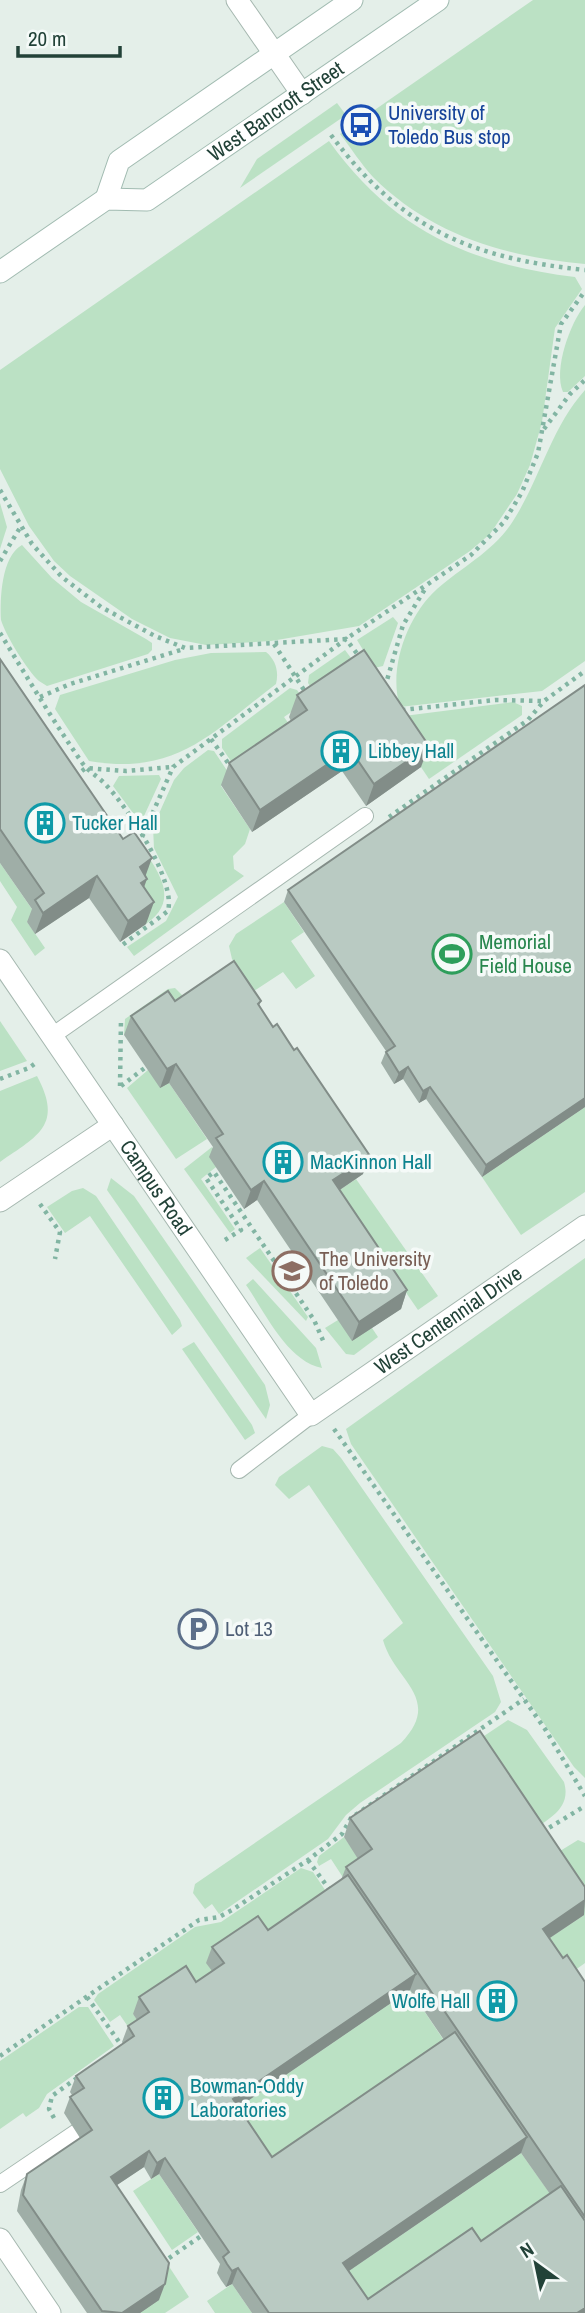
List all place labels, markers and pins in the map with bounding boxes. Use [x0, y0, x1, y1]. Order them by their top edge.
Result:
place label: University of Toledo Bus stop [388, 98, 511, 151]
bus stop icon: University of Toledo Bus stop [340, 104, 382, 146]
building icon: Libbey Hall [320, 730, 362, 772]
place label: Libbey Hall [368, 736, 454, 765]
building icon: Tucker Hall [24, 802, 66, 844]
place label: Tucker Hall [72, 808, 158, 837]
place label: Memorial Field House [479, 927, 572, 980]
sports icon: Memorial Field House [431, 933, 473, 975]
building icon: MacKinnon Hall [262, 1141, 304, 1183]
place label: MacKinnon Hall [310, 1147, 432, 1176]
place label: The University of Toledo [319, 1244, 431, 1297]
school or university icon: The University of Toledo [271, 1250, 313, 1292]
parking icon: Lot 13 [177, 1608, 219, 1650]
place label: Lot 13 [225, 1614, 273, 1643]
building icon: Wolfe Hall [476, 1980, 518, 2022]
place label: Wolfe Hall [392, 1986, 470, 2015]
place label: Bowman-Oddy Laboratories [190, 2071, 304, 2124]
building icon: Bowman-Oddy Laboratories [142, 2077, 184, 2119]

